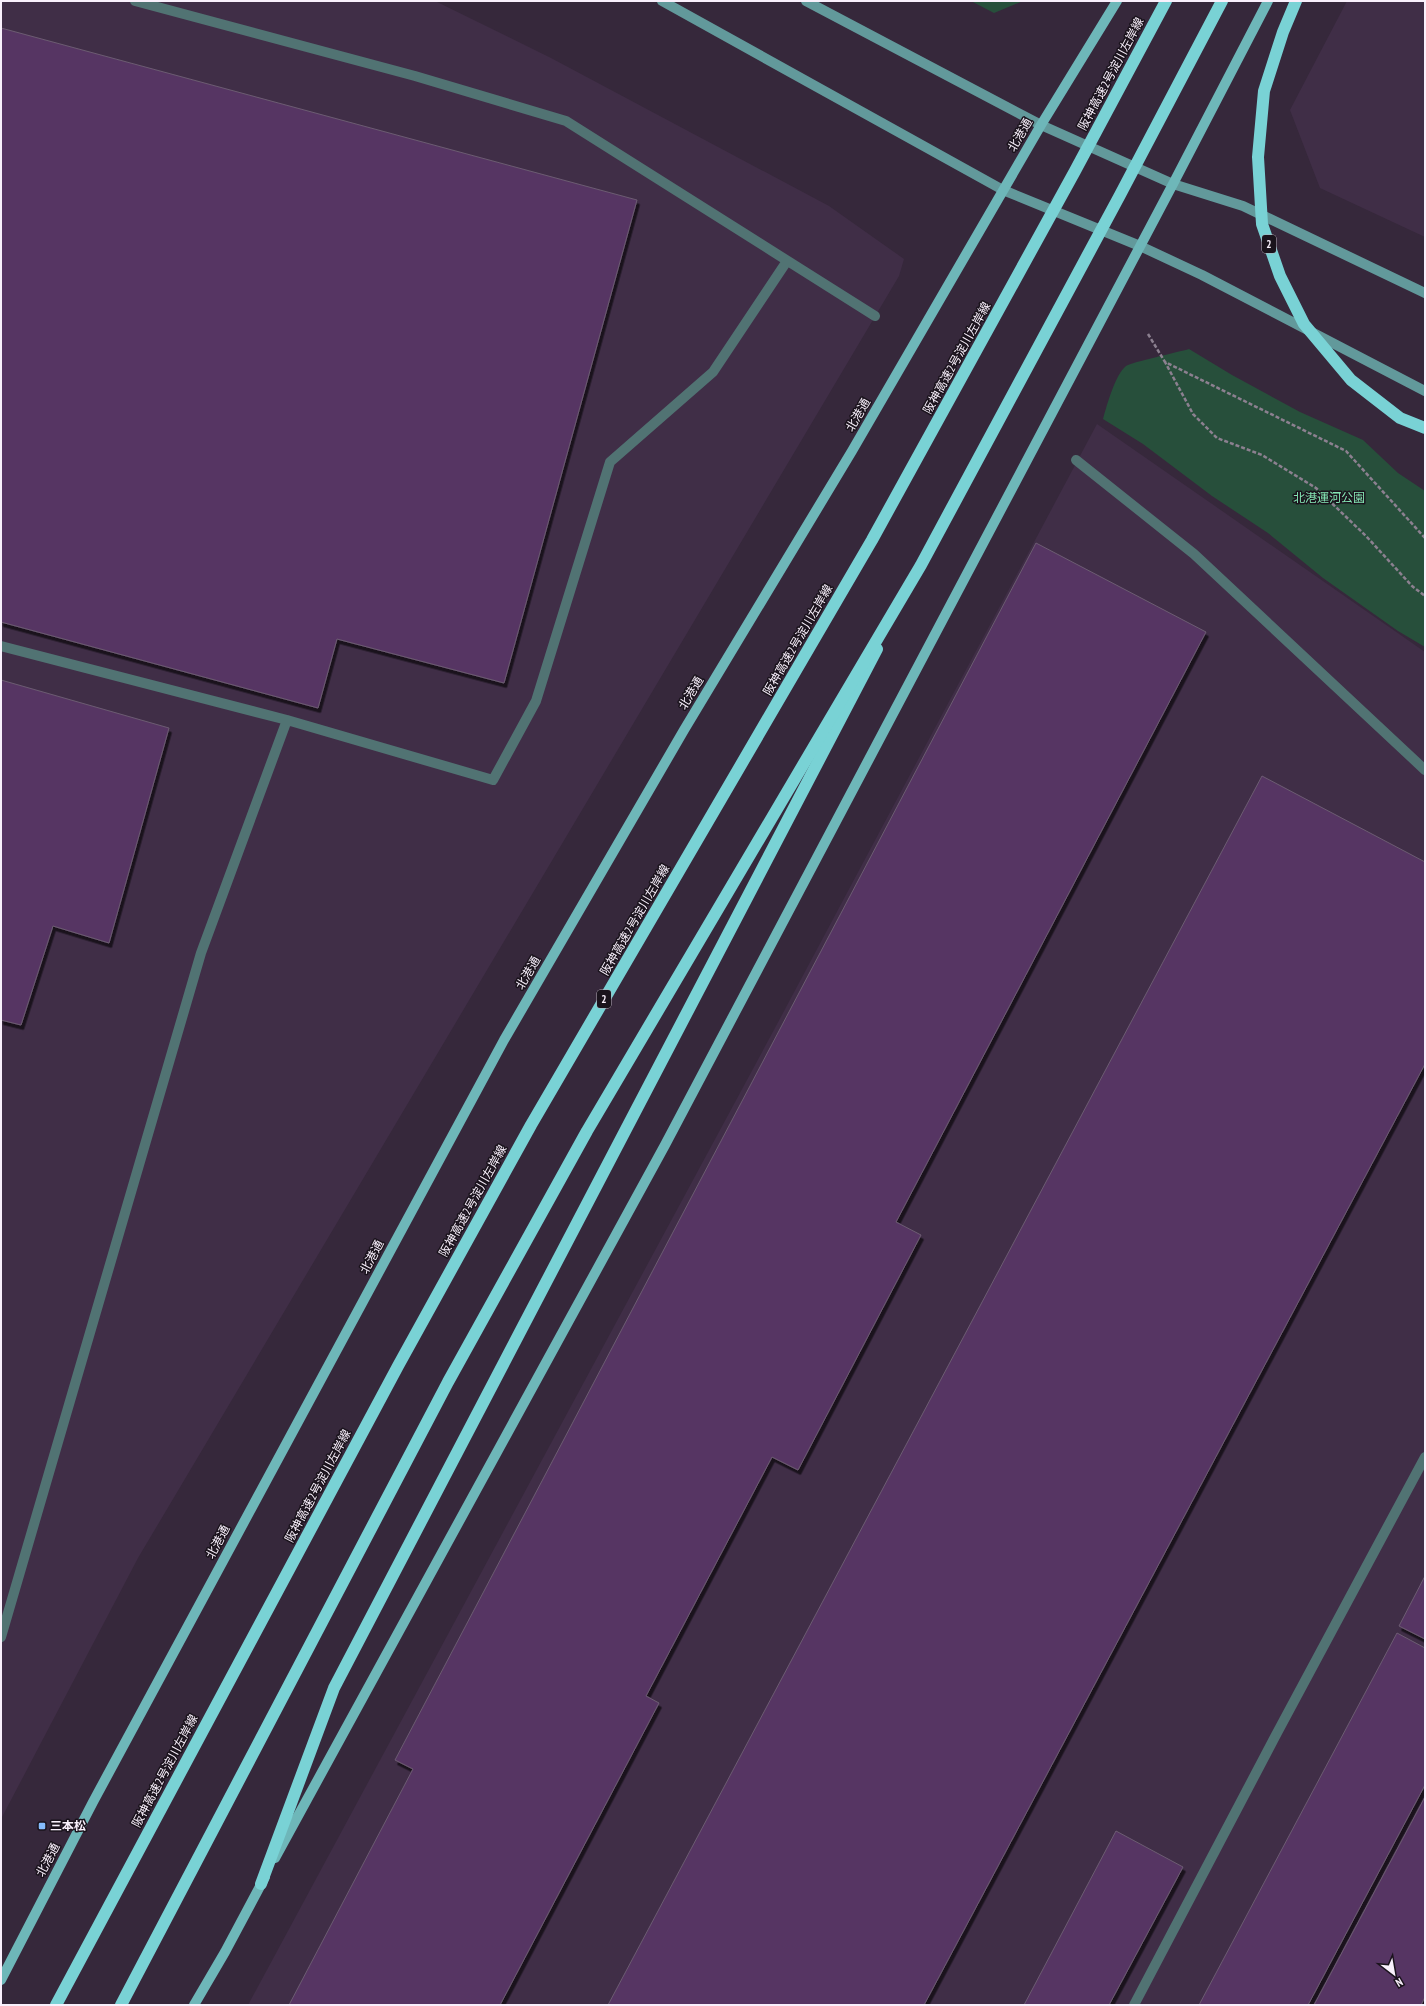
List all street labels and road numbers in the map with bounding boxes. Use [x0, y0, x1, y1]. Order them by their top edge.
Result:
street label: 阪神高速2号淀川左岸線 [1074, 15, 1147, 133]
street label: 北港通 [1004, 115, 1035, 154]
road number: 2 [1262, 235, 1276, 253]
street label: 阪神高速2号淀川左岸線 [920, 299, 994, 416]
street label: 北港通 [842, 395, 873, 434]
street label: 阪神高速2号淀川左岸線 [760, 582, 835, 698]
street label: 北港通 [675, 673, 706, 712]
street label: 阪神高速2号淀川左岸線 [597, 862, 672, 978]
street label: 北港通 [512, 953, 543, 992]
road number: 2 [597, 990, 611, 1008]
street label: 阪神高速2号淀川左岸線 [436, 1142, 510, 1259]
street label: 北港通 [356, 1237, 387, 1276]
street label: 阪神高速2号淀川左岸線 [281, 1427, 354, 1545]
street label: 北港通 [202, 1522, 233, 1561]
street label: 阪神高速2号淀川左岸線 [128, 1712, 201, 1830]
street label: 北港通 [32, 1840, 63, 1879]

